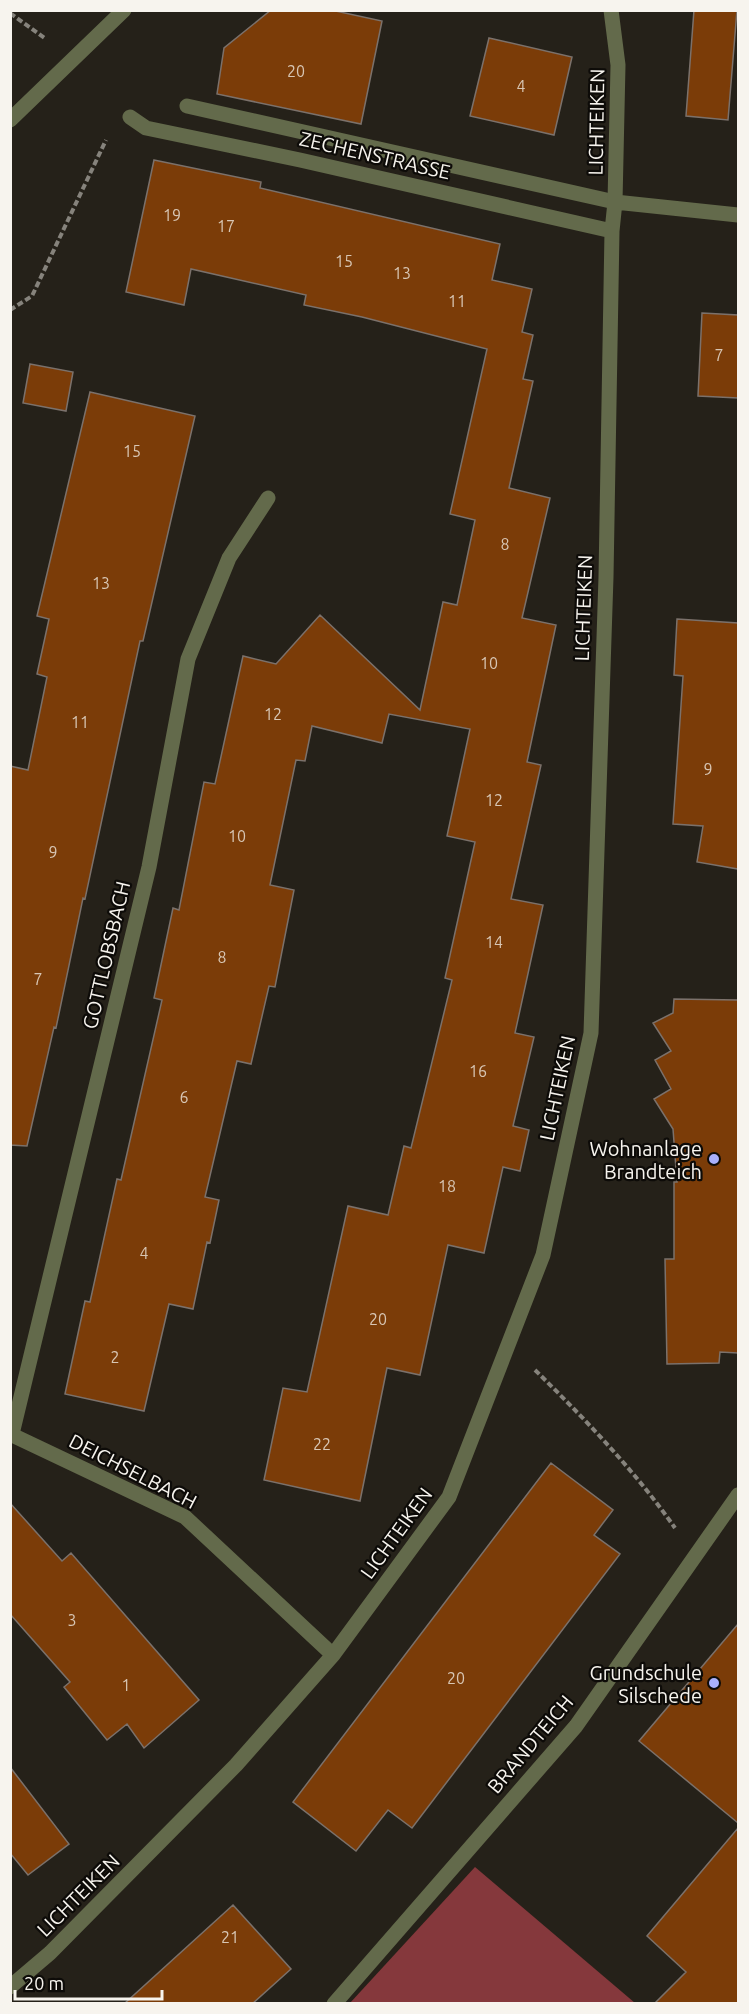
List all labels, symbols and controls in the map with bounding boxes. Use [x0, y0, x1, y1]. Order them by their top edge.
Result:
house number: 20 [287, 62, 305, 80]
street label: LICHTEIKEN [584, 68, 608, 176]
house number: 4 [516, 77, 526, 95]
street label: ZECHENSTRASSE [297, 126, 453, 184]
house number: 19 [163, 206, 181, 224]
house number: 17 [217, 217, 235, 235]
house number: 15 [335, 252, 353, 270]
house number: 13 [393, 264, 411, 282]
house number: 11 [448, 292, 466, 310]
house number: 7 [714, 346, 724, 364]
house number: 15 [123, 442, 141, 460]
house number: 8 [500, 535, 510, 553]
street label: LICHTEIKEN [570, 554, 596, 662]
house number: 13 [92, 574, 110, 592]
house number: 10 [480, 654, 498, 672]
house number: 12 [264, 705, 282, 723]
house number: 11 [71, 713, 89, 731]
house number: 9 [703, 760, 713, 778]
house number: 12 [485, 791, 503, 809]
house number: 10 [228, 827, 246, 845]
house number: 9 [48, 843, 58, 861]
street label: GOTTLOBSBACH [78, 879, 134, 1031]
house number: 14 [485, 933, 503, 951]
house number: 8 [217, 948, 227, 966]
house number: 7 [33, 970, 43, 988]
street label: LICHTEIKEN [535, 1033, 579, 1143]
house number: 16 [469, 1062, 487, 1080]
house number: 6 [179, 1088, 189, 1106]
place label: Wohnanlage Brandteich [589, 1137, 702, 1183]
marker: Wohnanlage Brandteich [707, 1152, 721, 1166]
house number: 18 [438, 1177, 456, 1195]
house number: 4 [139, 1244, 149, 1262]
house number: 20 [369, 1310, 387, 1328]
house number: 2 [110, 1348, 120, 1366]
street label: DEICHSELBACH [65, 1429, 201, 1513]
house number: 22 [313, 1435, 331, 1453]
street label: LICHTEIKEN [355, 1483, 437, 1583]
house number: 3 [67, 1611, 77, 1629]
place label: Grundschule Silschede [590, 1661, 702, 1707]
house number: 20 [447, 1669, 465, 1687]
house number: 1 [121, 1676, 131, 1694]
marker: Grundschule Silschede [707, 1676, 721, 1690]
street label: BRANDTEICH [482, 1690, 578, 1798]
street label: LICHTEIKEN [32, 1849, 124, 1941]
house number: 21 [221, 1928, 239, 1946]
scale bar [15, 1963, 162, 2001]
text: 20 m [24, 1973, 64, 1993]

